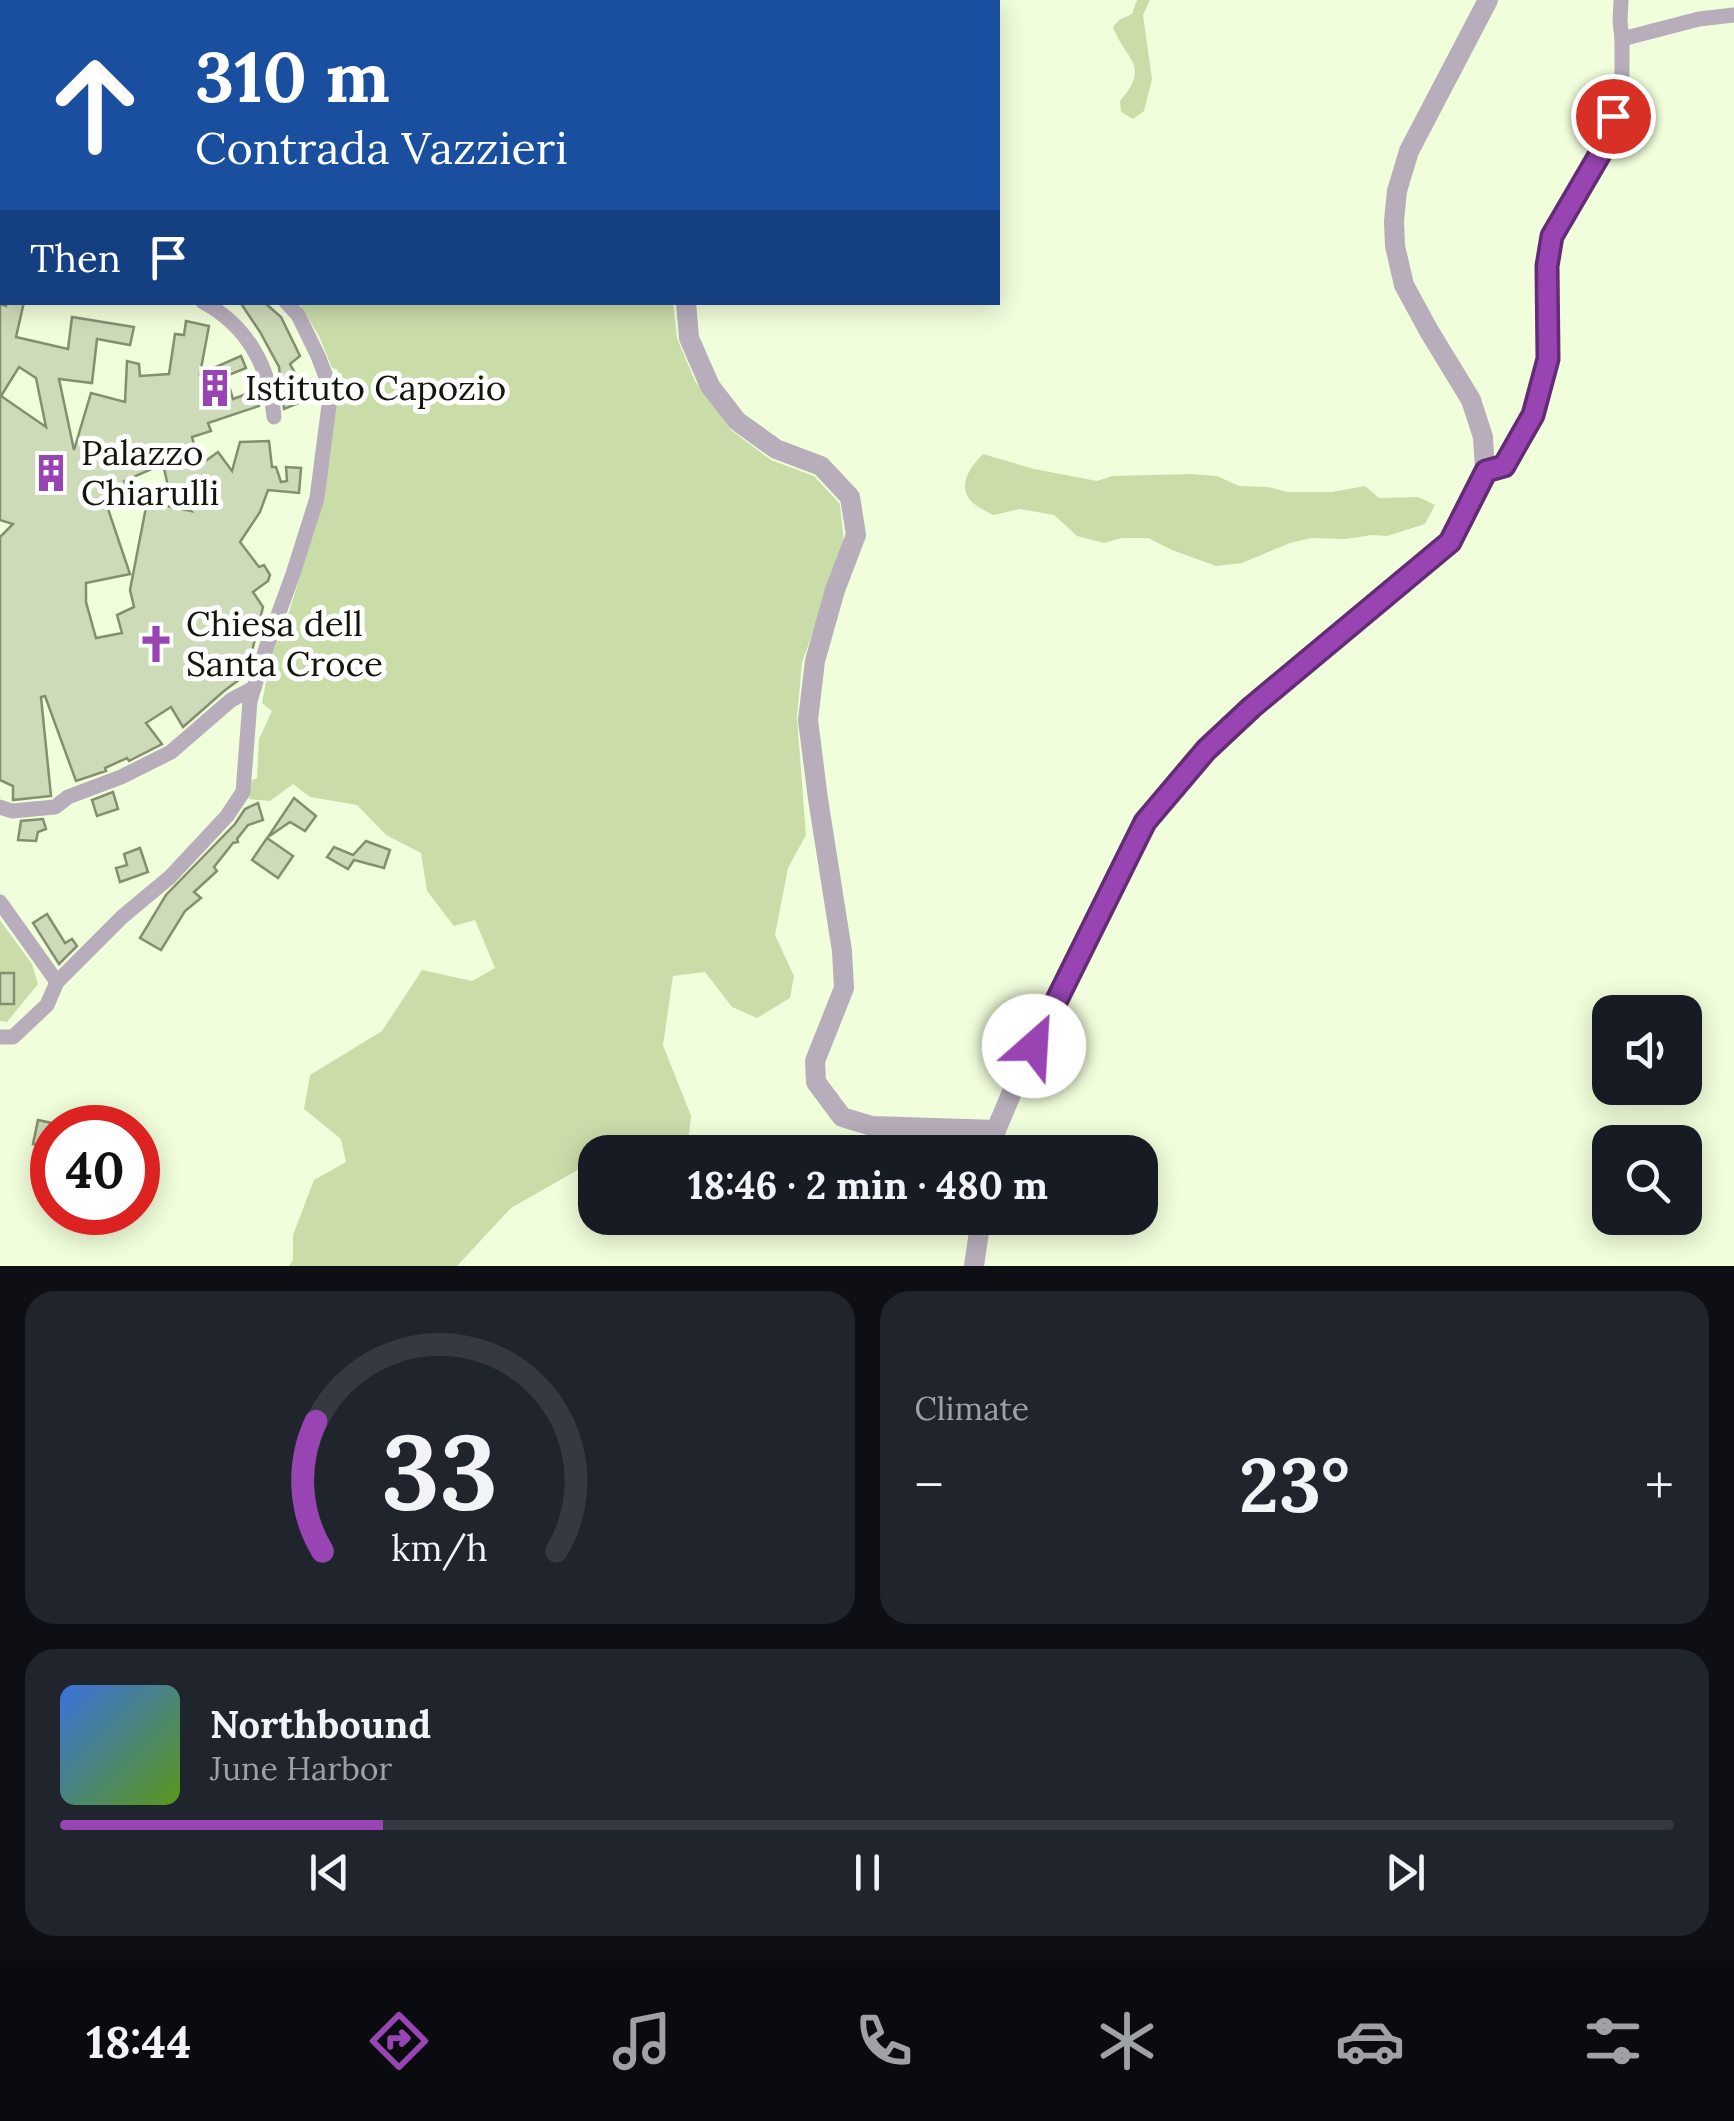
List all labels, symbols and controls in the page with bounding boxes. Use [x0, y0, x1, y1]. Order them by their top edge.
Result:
text: 310 m [195, 32, 390, 121]
icon: ahead [30, 40, 160, 170]
pin [1571, 74, 1656, 159]
icon: arrive [1586, 89, 1641, 144]
text: Contrada Vazzieri [195, 119, 568, 176]
icon: arrive [141, 230, 196, 285]
text: Then [30, 234, 121, 282]
place label: Istituto Capozio [245, 365, 506, 410]
building icon: Istituto Capozio [194, 367, 236, 409]
place label: Palazzo Chiarulli [81, 430, 219, 515]
building icon: Palazzo Chiarulli [30, 452, 72, 494]
place label: Chiesa dell Santa Croce [186, 601, 383, 686]
church icon: Chiesa dell Santa Croce [135, 623, 177, 665]
position arrow [982, 994, 1086, 1098]
map controls [1592, 995, 1702, 1235]
button: sound [1592, 995, 1702, 1105]
speed limit sign: 40 [30, 1105, 160, 1235]
button: search [1592, 1125, 1702, 1235]
text: 18:46 · 2 min · 480 m [688, 1161, 1048, 1209]
text: Climate [915, 1388, 1029, 1429]
text: 33 [382, 1404, 498, 1537]
text: 23° [1239, 1437, 1350, 1533]
text: − [915, 1450, 944, 1520]
text: + [1645, 1450, 1674, 1520]
text: km/h [391, 1525, 488, 1571]
text: Northbound [210, 1700, 431, 1748]
text: June Harbor [210, 1748, 392, 1789]
icon: previous [302, 1845, 357, 1900]
icon: pause [840, 1845, 895, 1900]
icon: next [1378, 1845, 1433, 1900]
icon: directions [364, 2006, 434, 2076]
icon: music [607, 2006, 677, 2076]
icon: phone [849, 2006, 919, 2076]
icon: climate [1092, 2006, 1162, 2076]
icon: car [1335, 2006, 1405, 2076]
icon: filters [1578, 2006, 1648, 2076]
text: 18:44 [86, 2013, 191, 2070]

